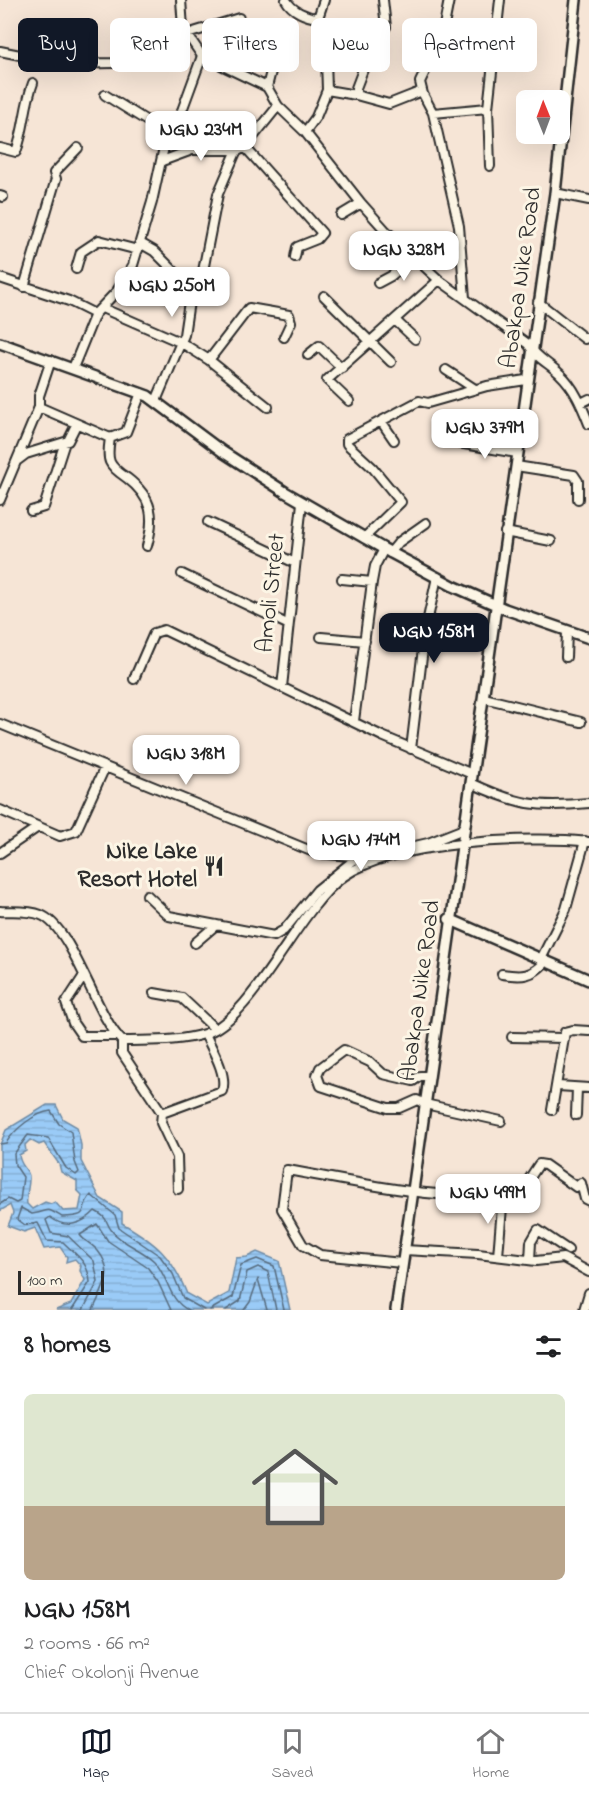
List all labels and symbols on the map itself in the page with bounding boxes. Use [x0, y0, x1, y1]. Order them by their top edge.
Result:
north arrow [516, 90, 570, 144]
pin: NGN 234M [139, 111, 263, 162]
street label: Abakpa Nike Road [492, 184, 552, 371]
pin: NGN 328M [342, 231, 466, 282]
pin: NGN 250M [110, 267, 234, 318]
pin: NGN 379M [423, 409, 547, 460]
street label: Amoli Street [248, 531, 296, 655]
pin: NGN 158M [372, 613, 496, 664]
pin: NGN 318M [124, 735, 248, 786]
pin: NGN 174M [299, 821, 423, 872]
place label: Nike Lake Resort Hotel [78, 835, 198, 898]
restaurant icon: Nike Lake Resort Hotel [202, 854, 226, 878]
street label: Abakpa Nike Road [391, 897, 451, 1084]
pin: NGN 499M [426, 1174, 550, 1225]
scale bar [18, 1268, 104, 1296]

